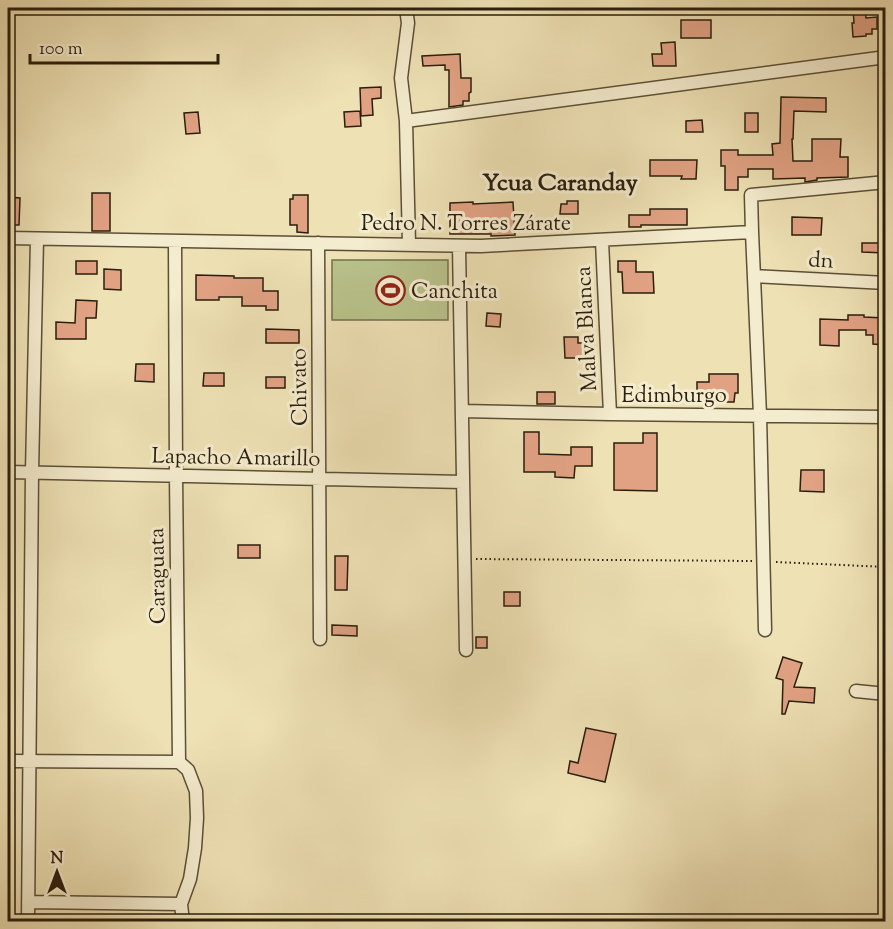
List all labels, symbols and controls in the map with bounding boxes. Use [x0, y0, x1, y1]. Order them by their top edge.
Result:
scale bar [30, 27, 218, 65]
text: 100 m [39, 37, 83, 63]
district label: Ycua Caranday [482, 167, 638, 201]
street label: Pedro N. Torres Zárate [361, 209, 571, 241]
street label: dn [807, 245, 834, 279]
street label: Malva Blanca [569, 265, 607, 392]
sports icon: Canchita [374, 274, 406, 306]
place label: Canchita [411, 277, 498, 309]
street label: Chivato [284, 348, 318, 426]
street label: Edimburgo [621, 381, 727, 413]
street label: Lapacho Amarillo [151, 442, 321, 476]
street label: Caraguata [142, 528, 176, 624]
north arrow [27, 842, 87, 902]
text: N [51, 848, 64, 871]

